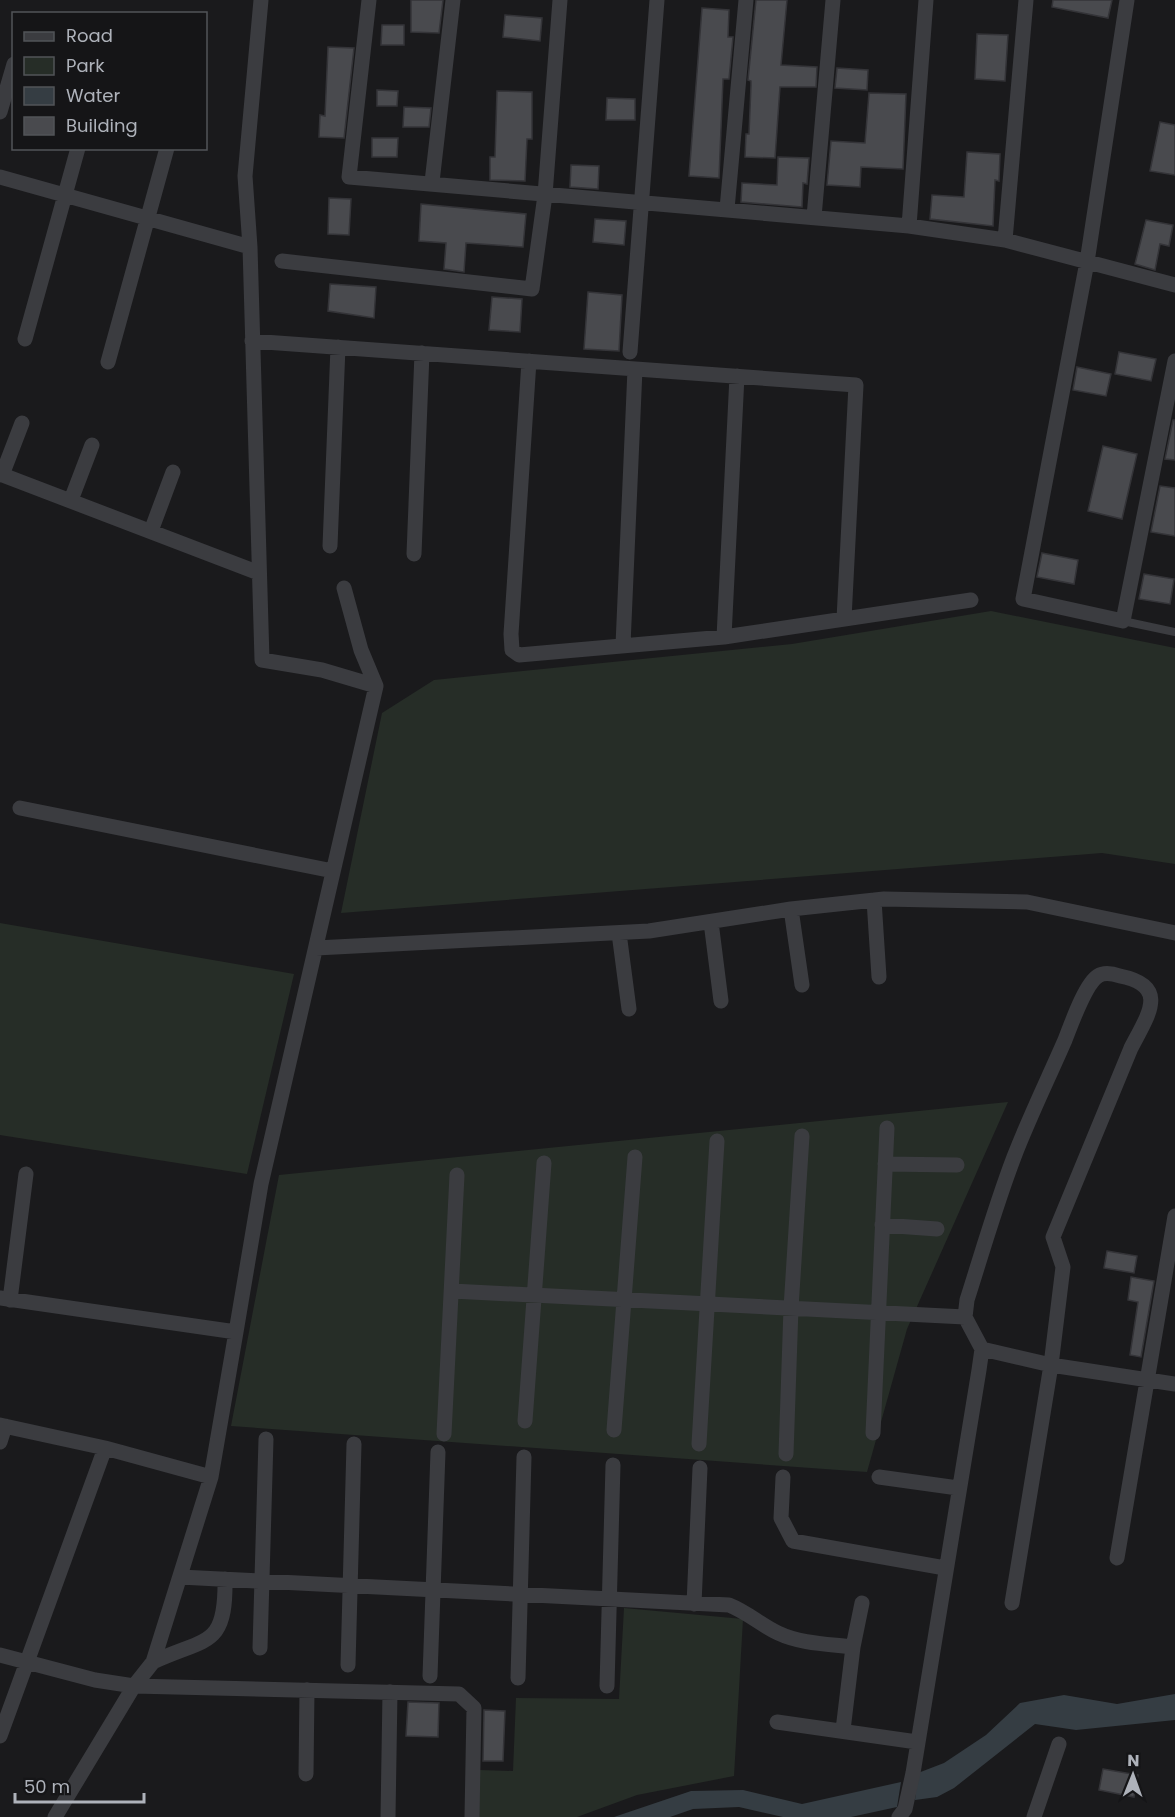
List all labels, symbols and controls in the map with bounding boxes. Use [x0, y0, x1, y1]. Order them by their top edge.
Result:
legend [12, 12, 207, 150]
text: Road [66, 23, 113, 48]
text: Park [66, 53, 105, 78]
text: Water [66, 83, 120, 108]
text: Building [66, 113, 138, 138]
north arrow [1103, 1745, 1163, 1805]
text: N [1127, 1749, 1139, 1772]
scale bar [15, 1766, 144, 1804]
text: 50 m [24, 1774, 70, 1799]

